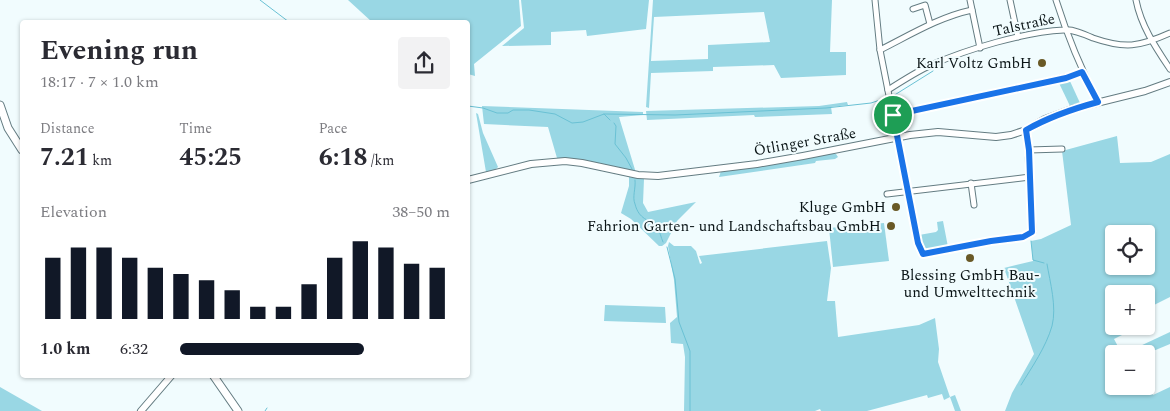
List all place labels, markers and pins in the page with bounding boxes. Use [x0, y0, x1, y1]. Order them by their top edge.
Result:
place label: Karl Voltz GmbH [916, 52, 1032, 75]
marker: Karl Voltz GmbH [1036, 57, 1048, 69]
pin [872, 94, 914, 136]
place label: Kluge GmbH [799, 196, 886, 219]
marker: Kluge GmbH [890, 201, 902, 213]
place label: Fahrion Garten- und Landschaftsbau GmbH [587, 215, 881, 238]
marker: Fahrion Garten- und Landschaftsbau GmbH [885, 220, 897, 232]
marker: Blessing GmbH Bau- und Umwelttechnik [964, 252, 976, 264]
place label: Blessing GmbH Bau- und Umwelttechnik [900, 264, 1040, 304]

